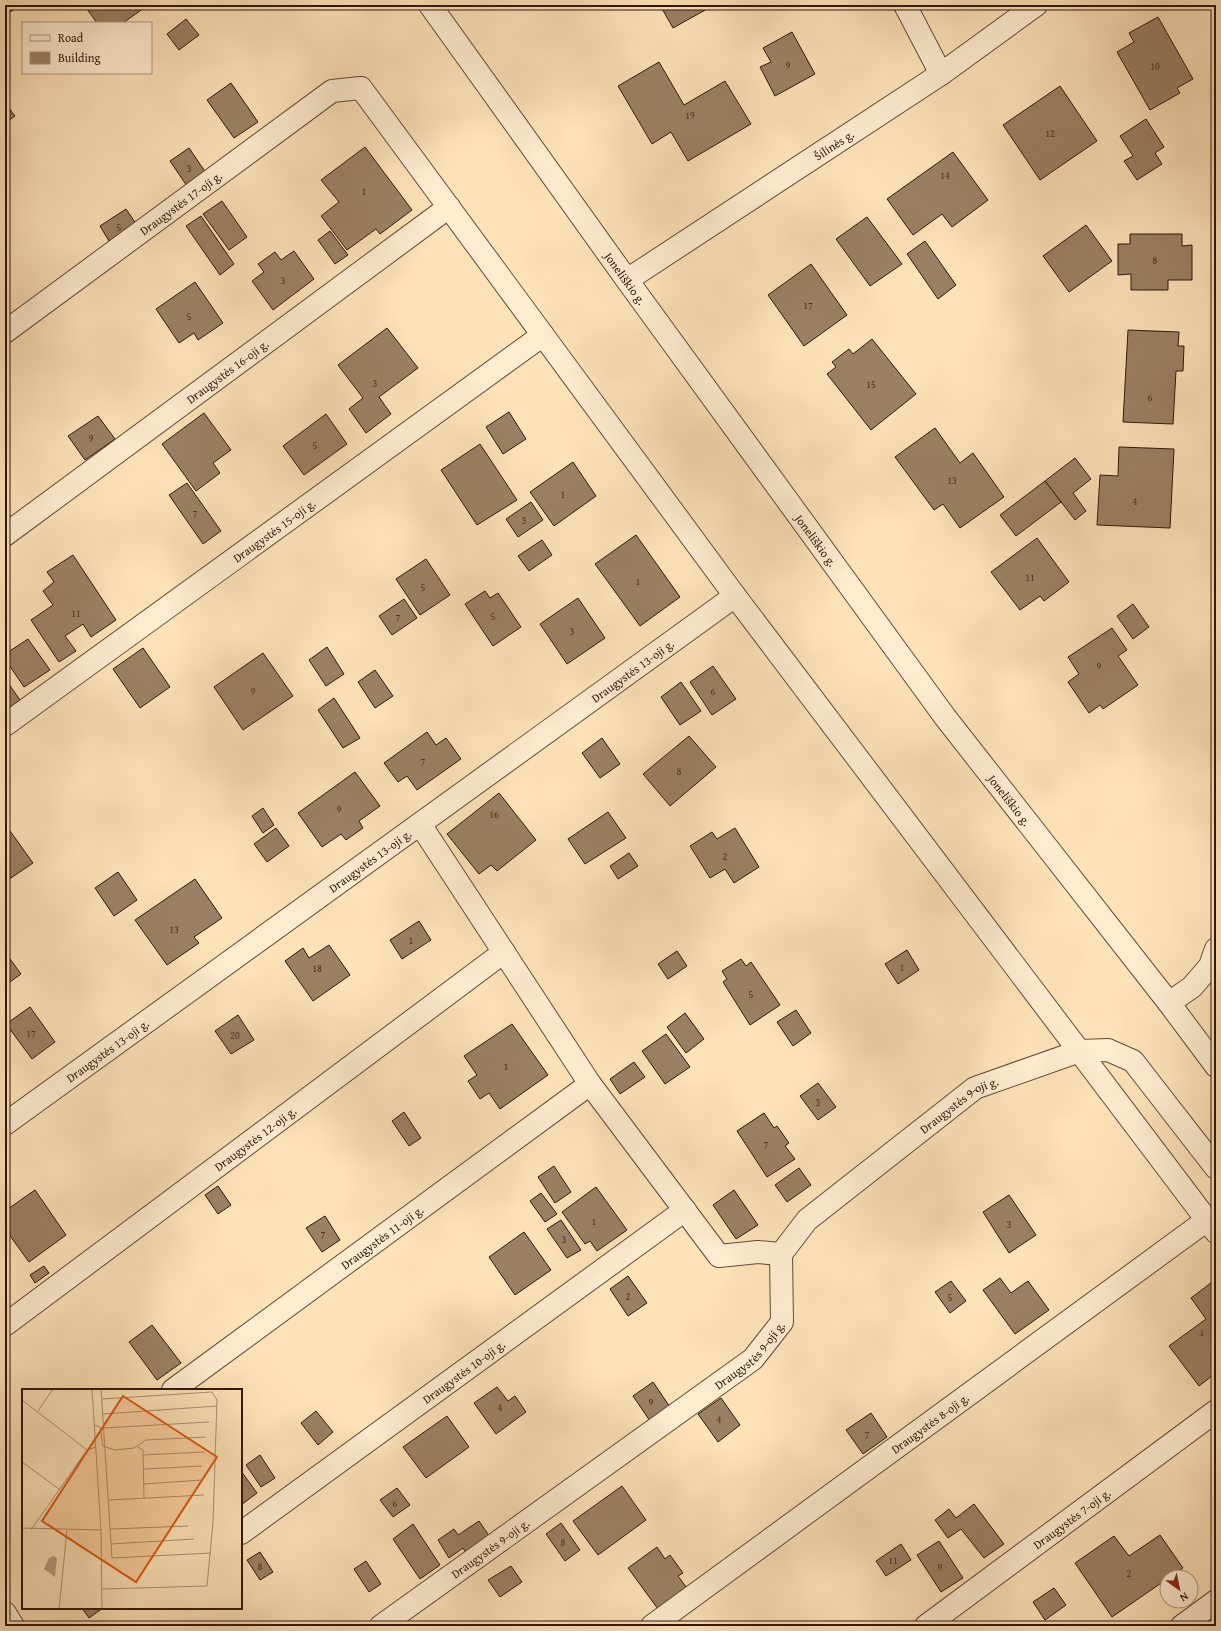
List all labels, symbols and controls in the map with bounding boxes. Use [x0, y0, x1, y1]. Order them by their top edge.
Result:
legend [22, 22, 152, 74]
text: Road [58, 29, 84, 46]
text: Building [58, 49, 101, 66]
house number: 9 [786, 58, 791, 73]
house number: 10 [1150, 59, 1160, 74]
house number: 19 [685, 108, 695, 123]
street label: Šilinės g. [810, 125, 857, 164]
house number: 12 [1045, 126, 1055, 141]
house number: 3 [187, 161, 192, 176]
street label: Draugystės 17-oji g. [136, 167, 225, 239]
house number: 14 [940, 168, 950, 183]
house number: 1 [362, 184, 367, 199]
house number: 5 [117, 220, 122, 235]
street label: Joneliškio g. [600, 247, 651, 308]
house number: 8 [1153, 253, 1158, 268]
house number: 3 [281, 273, 286, 288]
house number: 17 [803, 298, 813, 313]
house number: 5 [187, 309, 192, 324]
street label: Draugystės 16-oji g. [182, 335, 272, 407]
house number: 3 [373, 376, 378, 391]
house number: 15 [866, 377, 876, 392]
house number: 6 [1148, 390, 1153, 405]
house number: 9 [89, 431, 94, 446]
house number: 5 [313, 438, 318, 453]
house number: 13 [947, 473, 957, 488]
house number: 1 [561, 487, 566, 502]
street label: Draugystės 15-oji g. [229, 494, 319, 566]
house number: 4 [1133, 494, 1138, 509]
house number: 7 [193, 506, 198, 521]
street label: Joneliškio g. [790, 509, 841, 570]
house number: 3 [522, 513, 527, 528]
house number: 11 [1025, 570, 1035, 585]
house number: 1 [636, 574, 641, 589]
house number: 5 [421, 580, 426, 595]
house number: 11 [71, 606, 81, 621]
house number: 5 [491, 609, 496, 624]
house number: 7 [396, 610, 401, 625]
house number: 3 [570, 624, 575, 639]
street label: Draugystės 13-oji g. [587, 635, 677, 706]
house number: 9 [1097, 659, 1102, 674]
house number: 9 [251, 684, 256, 699]
house number: 6 [711, 684, 716, 699]
house number: 7 [421, 754, 426, 769]
house number: 8 [677, 764, 682, 779]
street label: Joneliškio g. [983, 769, 1035, 829]
house number: 9 [337, 802, 342, 817]
house number: 16 [489, 807, 499, 822]
street label: Draugystės 13-oji g. [325, 825, 415, 896]
house number: 2 [723, 849, 728, 864]
house number: 13 [169, 922, 179, 937]
house number: 1 [409, 933, 414, 948]
house number: 1 [900, 960, 905, 975]
house number: 18 [312, 961, 322, 976]
house number: 5 [749, 987, 754, 1002]
street label: Draugystės 13-oji g. [62, 1014, 152, 1086]
house number: 17 [26, 1026, 36, 1041]
house number: 20 [230, 1028, 240, 1043]
house number: 1 [504, 1059, 509, 1074]
street label: Draugystės 9-oji g. [916, 1072, 1000, 1137]
house number: 3 [816, 1095, 821, 1110]
street label: Draugystės 12-oji g. [210, 1102, 299, 1174]
house number: 7 [764, 1137, 769, 1152]
street label: Draugystės 11-oji g. [337, 1201, 427, 1273]
house number: 1 [592, 1214, 597, 1229]
house number: 3 [1007, 1217, 1012, 1232]
house number: 7 [321, 1227, 326, 1242]
house number: 3 [562, 1232, 567, 1247]
house number: 2 [626, 1289, 631, 1304]
house number: 5 [948, 1290, 953, 1305]
street label: Draugystės 9-oji g. [711, 1317, 788, 1393]
house number: 1 [1200, 1325, 1205, 1340]
street label: Draugystės 10-oji g. [419, 1335, 508, 1407]
inset map [22, 1389, 242, 1609]
street label: Draugystės 8-oji g. [887, 1389, 972, 1457]
house number: 9 [649, 1395, 654, 1410]
house number: 4 [498, 1400, 503, 1415]
house number: 4 [717, 1412, 722, 1427]
house number: 7 [865, 1427, 870, 1442]
street label: Draugystės 7-oji g. [1029, 1484, 1114, 1553]
house number: 6 [393, 1496, 398, 1511]
street label: Draugystės 9-oji g. [447, 1514, 532, 1582]
house number: 8 [561, 1535, 566, 1550]
house number: 11 [888, 1553, 898, 1568]
house number: 8 [258, 1559, 263, 1574]
house number: 9 [938, 1560, 943, 1575]
house number: 2 [1127, 1566, 1132, 1581]
north arrow [1159, 1569, 1199, 1609]
text: N [1176, 1589, 1192, 1606]

